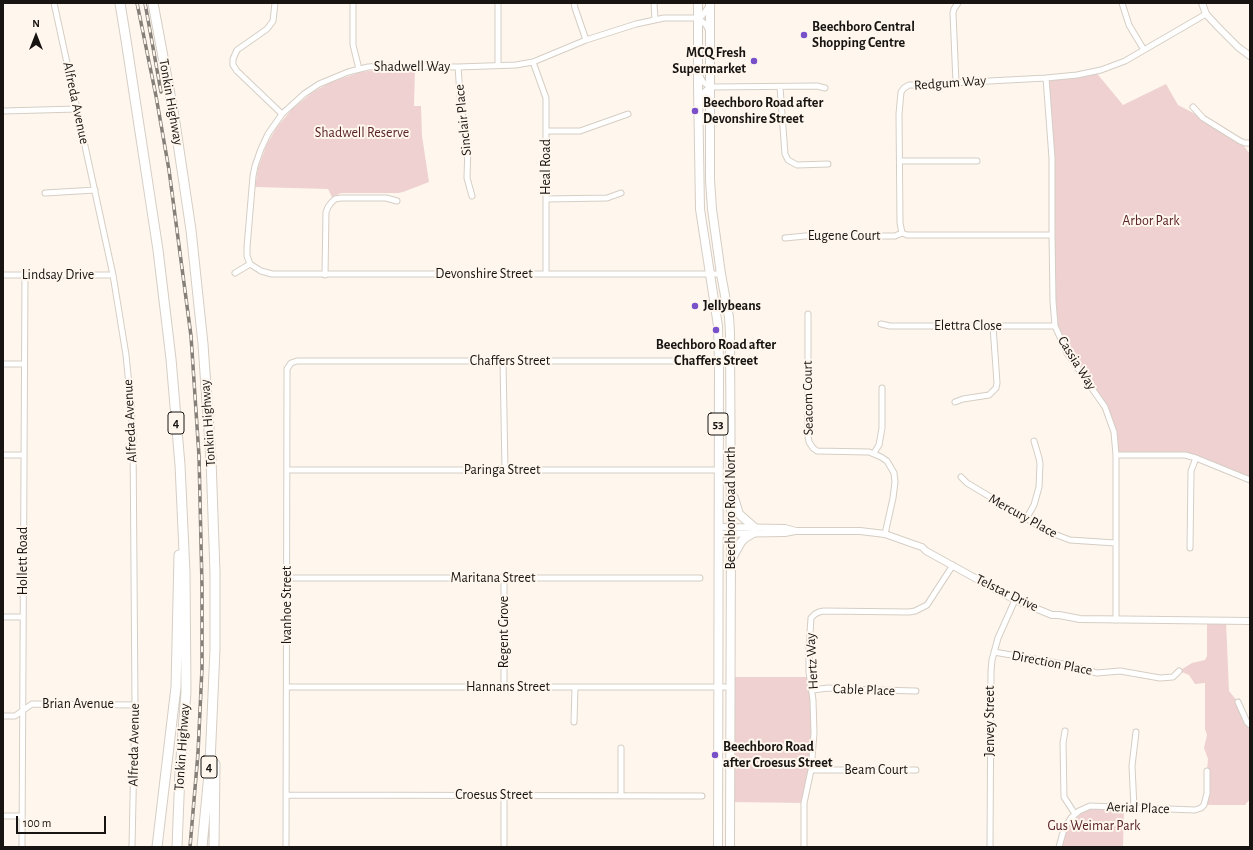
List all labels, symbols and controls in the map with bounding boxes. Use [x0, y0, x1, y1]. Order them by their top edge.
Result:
north arrow [16, 16, 56, 56]
text: N [32, 18, 40, 29]
place label: Beechboro Central Shopping Centre [812, 19, 915, 52]
marker: Beechboro Central Shopping Centre [799, 30, 809, 40]
place label: MCQ Fresh Supermarket [672, 45, 746, 78]
marker: MCQ Fresh Supermarket [749, 56, 759, 66]
street label: Tonkin Highway [155, 57, 187, 147]
street label: Shadwell Way [374, 59, 450, 75]
street label: Alfreda Avenue [59, 60, 93, 146]
street label: Redgum Way [913, 72, 987, 94]
street label: Sinclair Place [451, 83, 475, 157]
place label: Beechboro Road after Devonshire Street [703, 95, 823, 128]
marker: Beechboro Road after Devonshire Street [690, 106, 700, 116]
park label: Shadwell Reserve [315, 125, 409, 141]
street label: Heal Road [538, 139, 554, 195]
park label: Arbor Park [1122, 213, 1180, 229]
street label: Eugene Court [808, 228, 880, 244]
street label: Devonshire Street [435, 266, 533, 282]
street label: Lindsay Drive [22, 267, 94, 283]
place label: Jellybeans [703, 298, 761, 314]
marker: Jellybeans [690, 301, 700, 311]
street label: Elettra Close [934, 318, 1002, 334]
marker: Beechboro Road after Chaffers Street [711, 325, 721, 335]
street label: Cassia Way [1054, 333, 1100, 393]
place label: Beechboro Road after Chaffers Street [656, 337, 776, 370]
street label: Chaffers Street [470, 353, 550, 369]
street label: Seacom Court [799, 360, 817, 436]
street label: Alfreda Avenue [119, 379, 141, 463]
street label: Tonkin Highway [197, 379, 219, 467]
road number: 4 [168, 412, 184, 434]
road number: 53 [708, 413, 728, 435]
street label: Beechboro Road North [723, 446, 739, 570]
street label: Paringa Street [464, 462, 540, 478]
street label: Mercury Place [986, 490, 1060, 542]
street label: Hollett Road [15, 527, 31, 595]
street label: Ivanhoe Street [279, 566, 295, 644]
street label: Maritana Street [451, 570, 535, 586]
street label: Telstar Drive [973, 571, 1041, 615]
street label: Regent Grove [496, 596, 512, 668]
street label: Hertz Way [802, 632, 822, 690]
street label: Direction Place [1010, 647, 1094, 679]
street label: Hannans Street [466, 679, 550, 695]
street label: Cable Place [833, 681, 895, 699]
street label: Jenvey Street [982, 686, 998, 756]
street label: Brian Avenue [42, 696, 114, 712]
street label: Alfreda Avenue [125, 703, 143, 787]
street label: Tonkin Highway [171, 703, 193, 791]
place label: Beechboro Road after Croesus Street [723, 739, 833, 772]
marker: Beechboro Road after Croesus Street [710, 750, 720, 760]
road number: 4 [201, 756, 217, 778]
street label: Beam Court [844, 762, 908, 778]
street label: Croesus Street [455, 787, 533, 803]
street label: Aerial Place [1106, 798, 1170, 818]
scale bar [18, 808, 108, 834]
text: 100 m [23, 817, 51, 829]
park label: Gus Weimar Park [1047, 818, 1141, 834]

